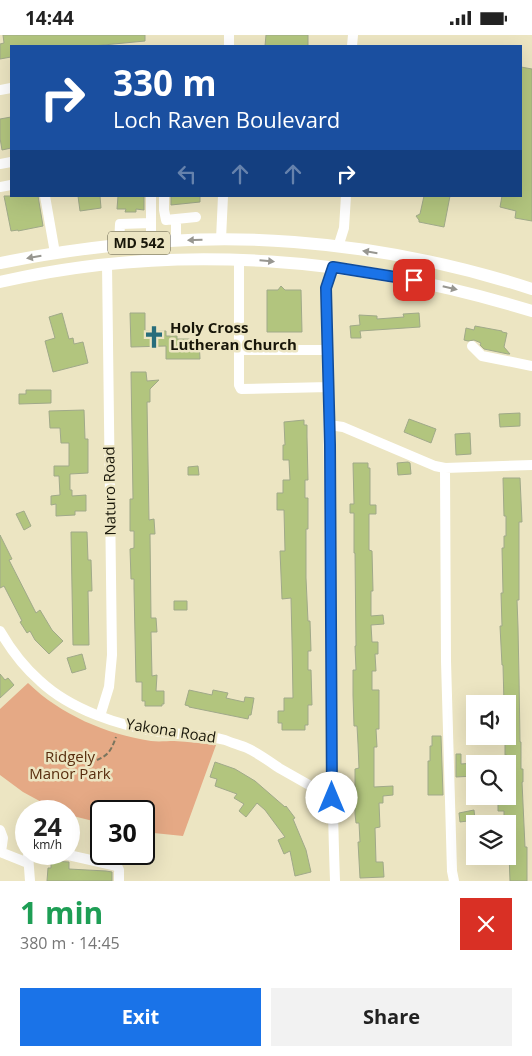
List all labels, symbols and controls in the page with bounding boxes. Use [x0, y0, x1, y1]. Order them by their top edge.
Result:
text: 14:44 [25, 5, 74, 31]
text: 330 m [113, 59, 217, 106]
icon: right [30, 65, 95, 130]
text: Loch Raven Boulevard [113, 104, 340, 134]
icon: left [173, 160, 201, 188]
icon: ahead [226, 160, 254, 188]
icon: ahead [279, 160, 307, 188]
icon: right [332, 160, 360, 188]
road number: MD 542 [108, 232, 170, 255]
one-way arrow [187, 236, 203, 244]
one-way arrow [362, 247, 378, 255]
one-way arrow [25, 253, 41, 261]
one-way arrow [259, 257, 275, 265]
pin [393, 259, 435, 301]
icon: arrive [400, 266, 428, 294]
one-way arrow [442, 284, 457, 292]
place label: Holy Cross Lutheran Church [170, 317, 297, 354]
church icon: Holy Cross Lutheran Church [141, 324, 167, 350]
street label: Naturo Road [98, 446, 120, 536]
map controls [466, 695, 516, 865]
button: sound [466, 695, 516, 745]
street label: Yakona Road [125, 713, 218, 747]
park label: Ridgely Manor Park [29, 746, 111, 783]
button: search [466, 755, 516, 805]
position arrow [305, 771, 357, 823]
speed limit sign: 30 [90, 800, 155, 865]
text: 24 [33, 809, 62, 843]
button: layers [466, 815, 516, 865]
text: km/h [33, 836, 62, 853]
text: 1 min [20, 892, 103, 933]
button: close [460, 898, 512, 950]
text: 380 m · 14:45 [20, 932, 120, 954]
button: Exit [20, 988, 261, 1046]
button: Share [271, 988, 512, 1046]

